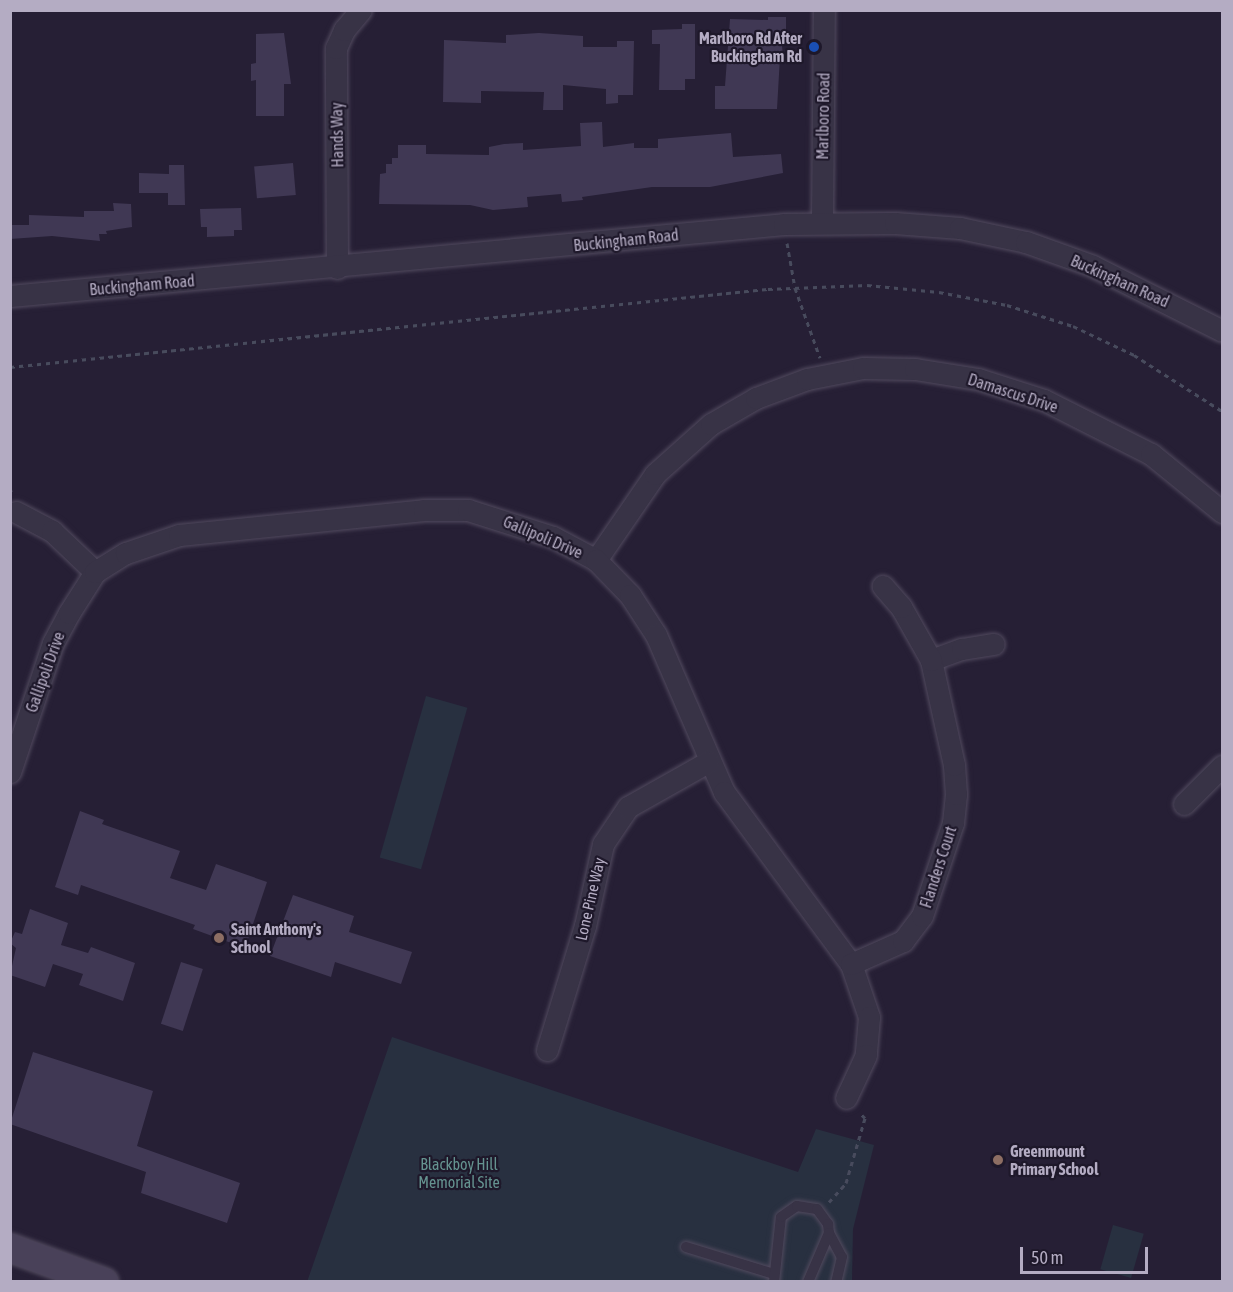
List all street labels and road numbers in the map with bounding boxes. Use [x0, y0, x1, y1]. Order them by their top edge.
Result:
street label: Marlboro Road [813, 72, 833, 160]
street label: Hands Way [327, 102, 347, 168]
street label: Buckingham Road [573, 225, 679, 255]
street label: Buckingham Road [1068, 251, 1172, 311]
street label: Buckingham Road [89, 271, 195, 299]
street label: Damascus Drive [966, 369, 1060, 417]
street label: Gallipoli Drive [500, 512, 586, 562]
street label: Gallipoli Drive [22, 629, 68, 715]
street label: Flanders Court [916, 824, 960, 910]
street label: Lone Pine Way [571, 856, 609, 942]

